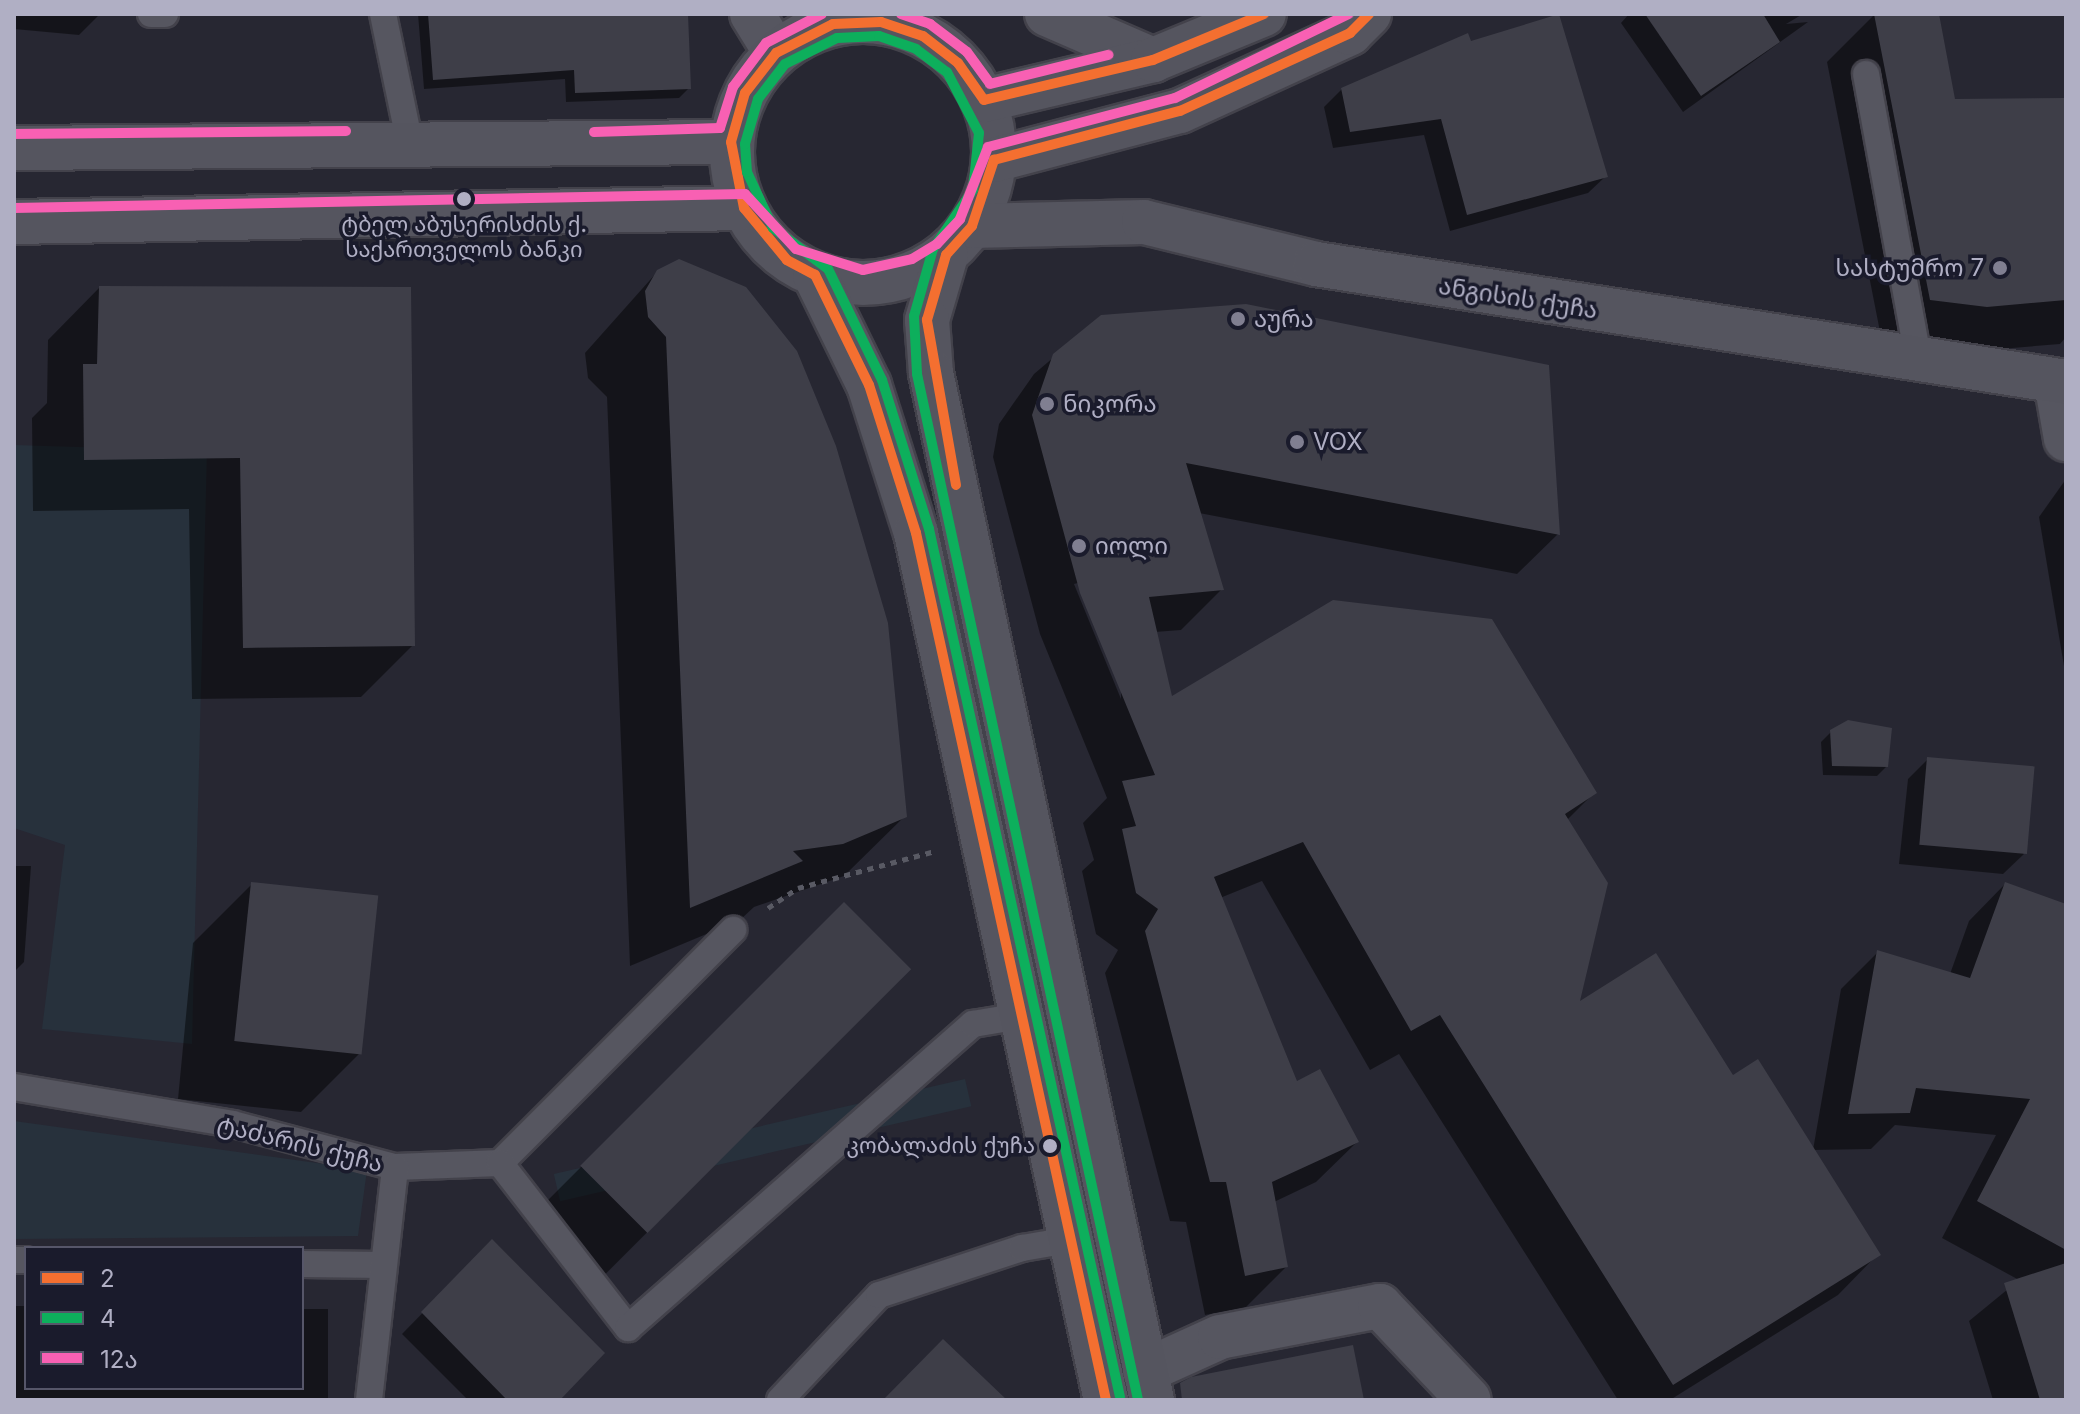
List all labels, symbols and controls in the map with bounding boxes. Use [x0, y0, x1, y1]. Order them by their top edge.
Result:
marker: ტბელ აბუსერისძის ქ. საქართველოს ბანკი [456, 191, 472, 207]
place label: ტბელ აბუსერისძის ქ. საქართველოს ბანკი [341, 211, 587, 262]
place label: სასტუმრო 7 [1835, 254, 1984, 282]
marker: სასტუმრო 7 [1991, 259, 2009, 277]
street label: ანგისის ქუჩა [1437, 271, 1599, 325]
place label: აურა [1254, 305, 1314, 333]
marker: აურა [1229, 310, 1247, 328]
place label: ნიკორა [1063, 390, 1157, 418]
marker: ნიკორა [1038, 395, 1056, 413]
place label: VOX [1313, 428, 1363, 456]
marker: VOX [1288, 433, 1306, 451]
place label: იოლი [1095, 532, 1168, 560]
marker: იოლი [1070, 537, 1088, 555]
street label: ტაძარის ქუჩა [214, 1110, 386, 1178]
place label: კობალაძის ქუჩა [847, 1133, 1035, 1159]
marker: კობალაძის ქუჩა [1042, 1138, 1058, 1154]
legend [24, 1246, 304, 1390]
text: 2 [100, 1264, 115, 1293]
text: 4 [100, 1304, 116, 1333]
text: 12ა [100, 1345, 138, 1374]

